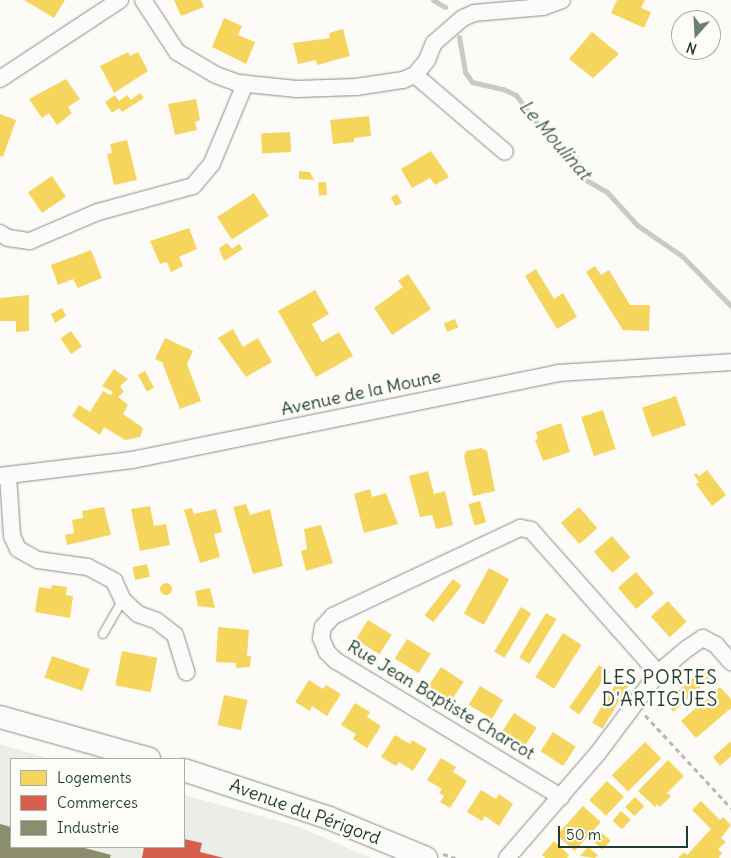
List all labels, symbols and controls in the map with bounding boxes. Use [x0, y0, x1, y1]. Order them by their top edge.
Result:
north arrow [671, 10, 721, 60]
text: N [684, 38, 699, 58]
water label: Le Moulinat [514, 95, 596, 185]
street label: Avenue de la Moune [279, 366, 443, 420]
street label: Rue Jean Baptiste Charcot [343, 635, 539, 765]
district label: LES PORTES D'ARTIGUES [601, 667, 719, 711]
legend [10, 758, 185, 848]
text: Logements [57, 768, 132, 787]
street label: Avenue du Périgord [227, 775, 383, 849]
text: Commerces [57, 793, 138, 812]
scale bar [561, 816, 691, 848]
text: Industrie [57, 818, 119, 837]
text: 50 m [566, 825, 601, 844]

